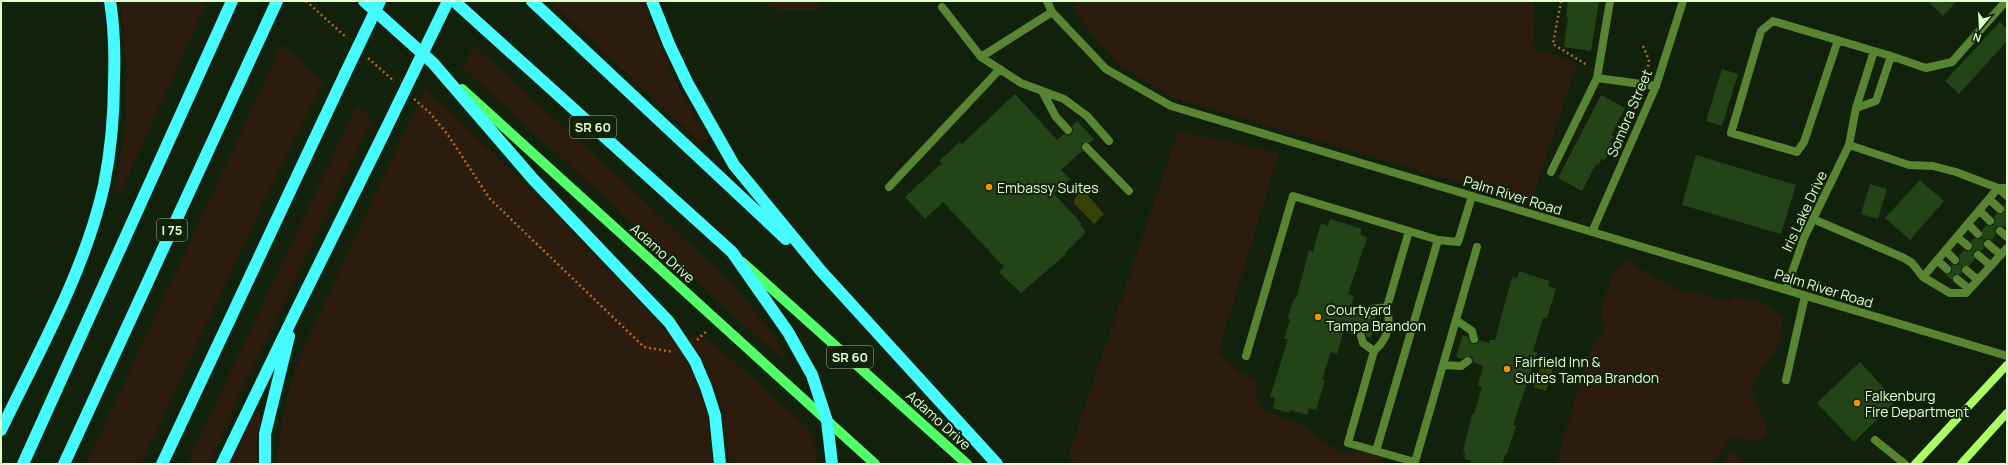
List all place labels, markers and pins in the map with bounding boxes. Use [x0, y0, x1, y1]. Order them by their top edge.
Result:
place label: Embassy Suites [997, 178, 1099, 197]
marker: Embassy Suites [984, 182, 994, 192]
place label: Courtyard Tampa Brandon [1326, 300, 1426, 335]
marker: Courtyard Tampa Brandon [1313, 312, 1323, 322]
place label: Fairfield Inn & Suites Tampa Brandon [1515, 352, 1659, 387]
marker: Fairfield Inn & Suites Tampa Brandon [1502, 364, 1512, 374]
place label: Falkenburg Fire Department [1865, 386, 1969, 421]
marker: Falkenburg Fire Department [1852, 398, 1862, 408]

